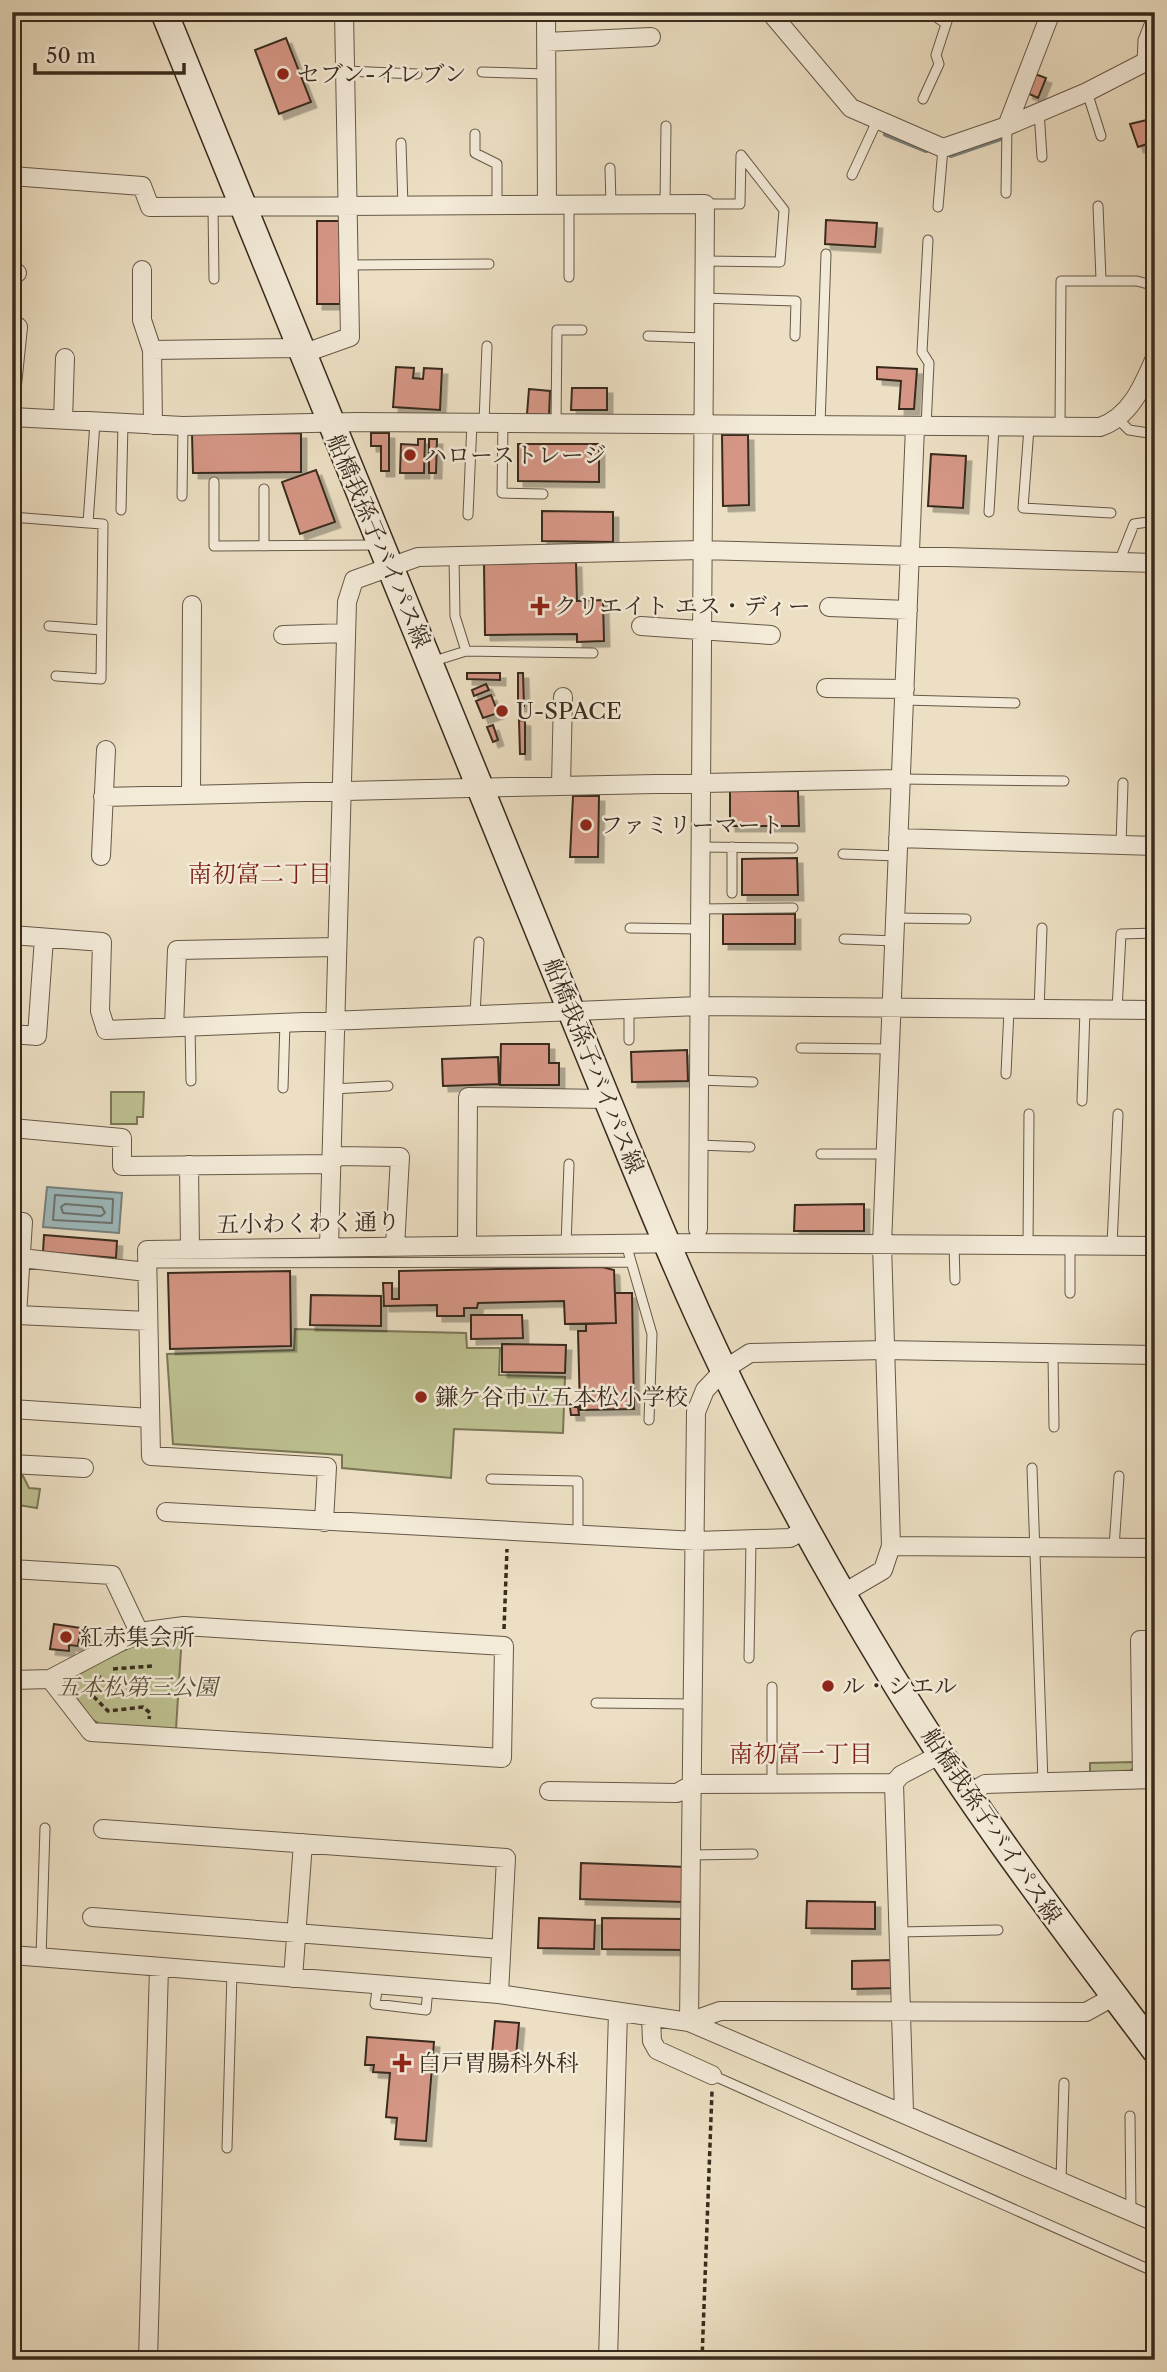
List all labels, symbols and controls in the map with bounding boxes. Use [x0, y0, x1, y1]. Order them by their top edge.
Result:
scale bar [35, 32, 184, 76]
text: 50 m [46, 43, 96, 68]
place label: セブン-イレブン [297, 60, 467, 88]
marker: セブン-イレブン [275, 66, 291, 82]
street label: 船橋我孫子バイパス線 [321, 430, 437, 652]
place label: ハローストレージ [424, 441, 606, 469]
marker: ハローストレージ [402, 447, 418, 463]
place label: クリエイト エス・ディー [554, 592, 811, 620]
marker: クリエイト エス・ディー [532, 598, 548, 614]
place label: U-SPACE [516, 697, 622, 725]
marker: U-SPACE [494, 703, 510, 719]
place label: ファミリーマート [600, 811, 784, 839]
marker: ファミリーマート [578, 817, 594, 833]
district label: 南初富二丁目 [188, 859, 332, 888]
street label: 船橋我孫子バイパス線 [538, 954, 650, 1178]
street label: 五小わくわく通り [216, 1207, 400, 1239]
place label: 鎌ケ谷市立五本松小学校 [435, 1383, 688, 1411]
marker: 鎌ケ谷市立五本松小学校 [413, 1389, 429, 1405]
place label: 紅赤集会所 [80, 1623, 195, 1651]
marker: 紅赤集会所 [58, 1629, 74, 1645]
place label: ル・シエル [842, 1672, 957, 1700]
park label: 五本松第三公園 [57, 1673, 222, 1701]
marker: ル・シエル [820, 1678, 836, 1694]
street label: 船橋我孫子バイパス線 [916, 1723, 1068, 1929]
district label: 南初富一丁目 [729, 1739, 873, 1768]
place label: 白戸胃腸科外科 [418, 2049, 579, 2077]
marker: 白戸胃腸科外科 [392, 2053, 412, 2073]

